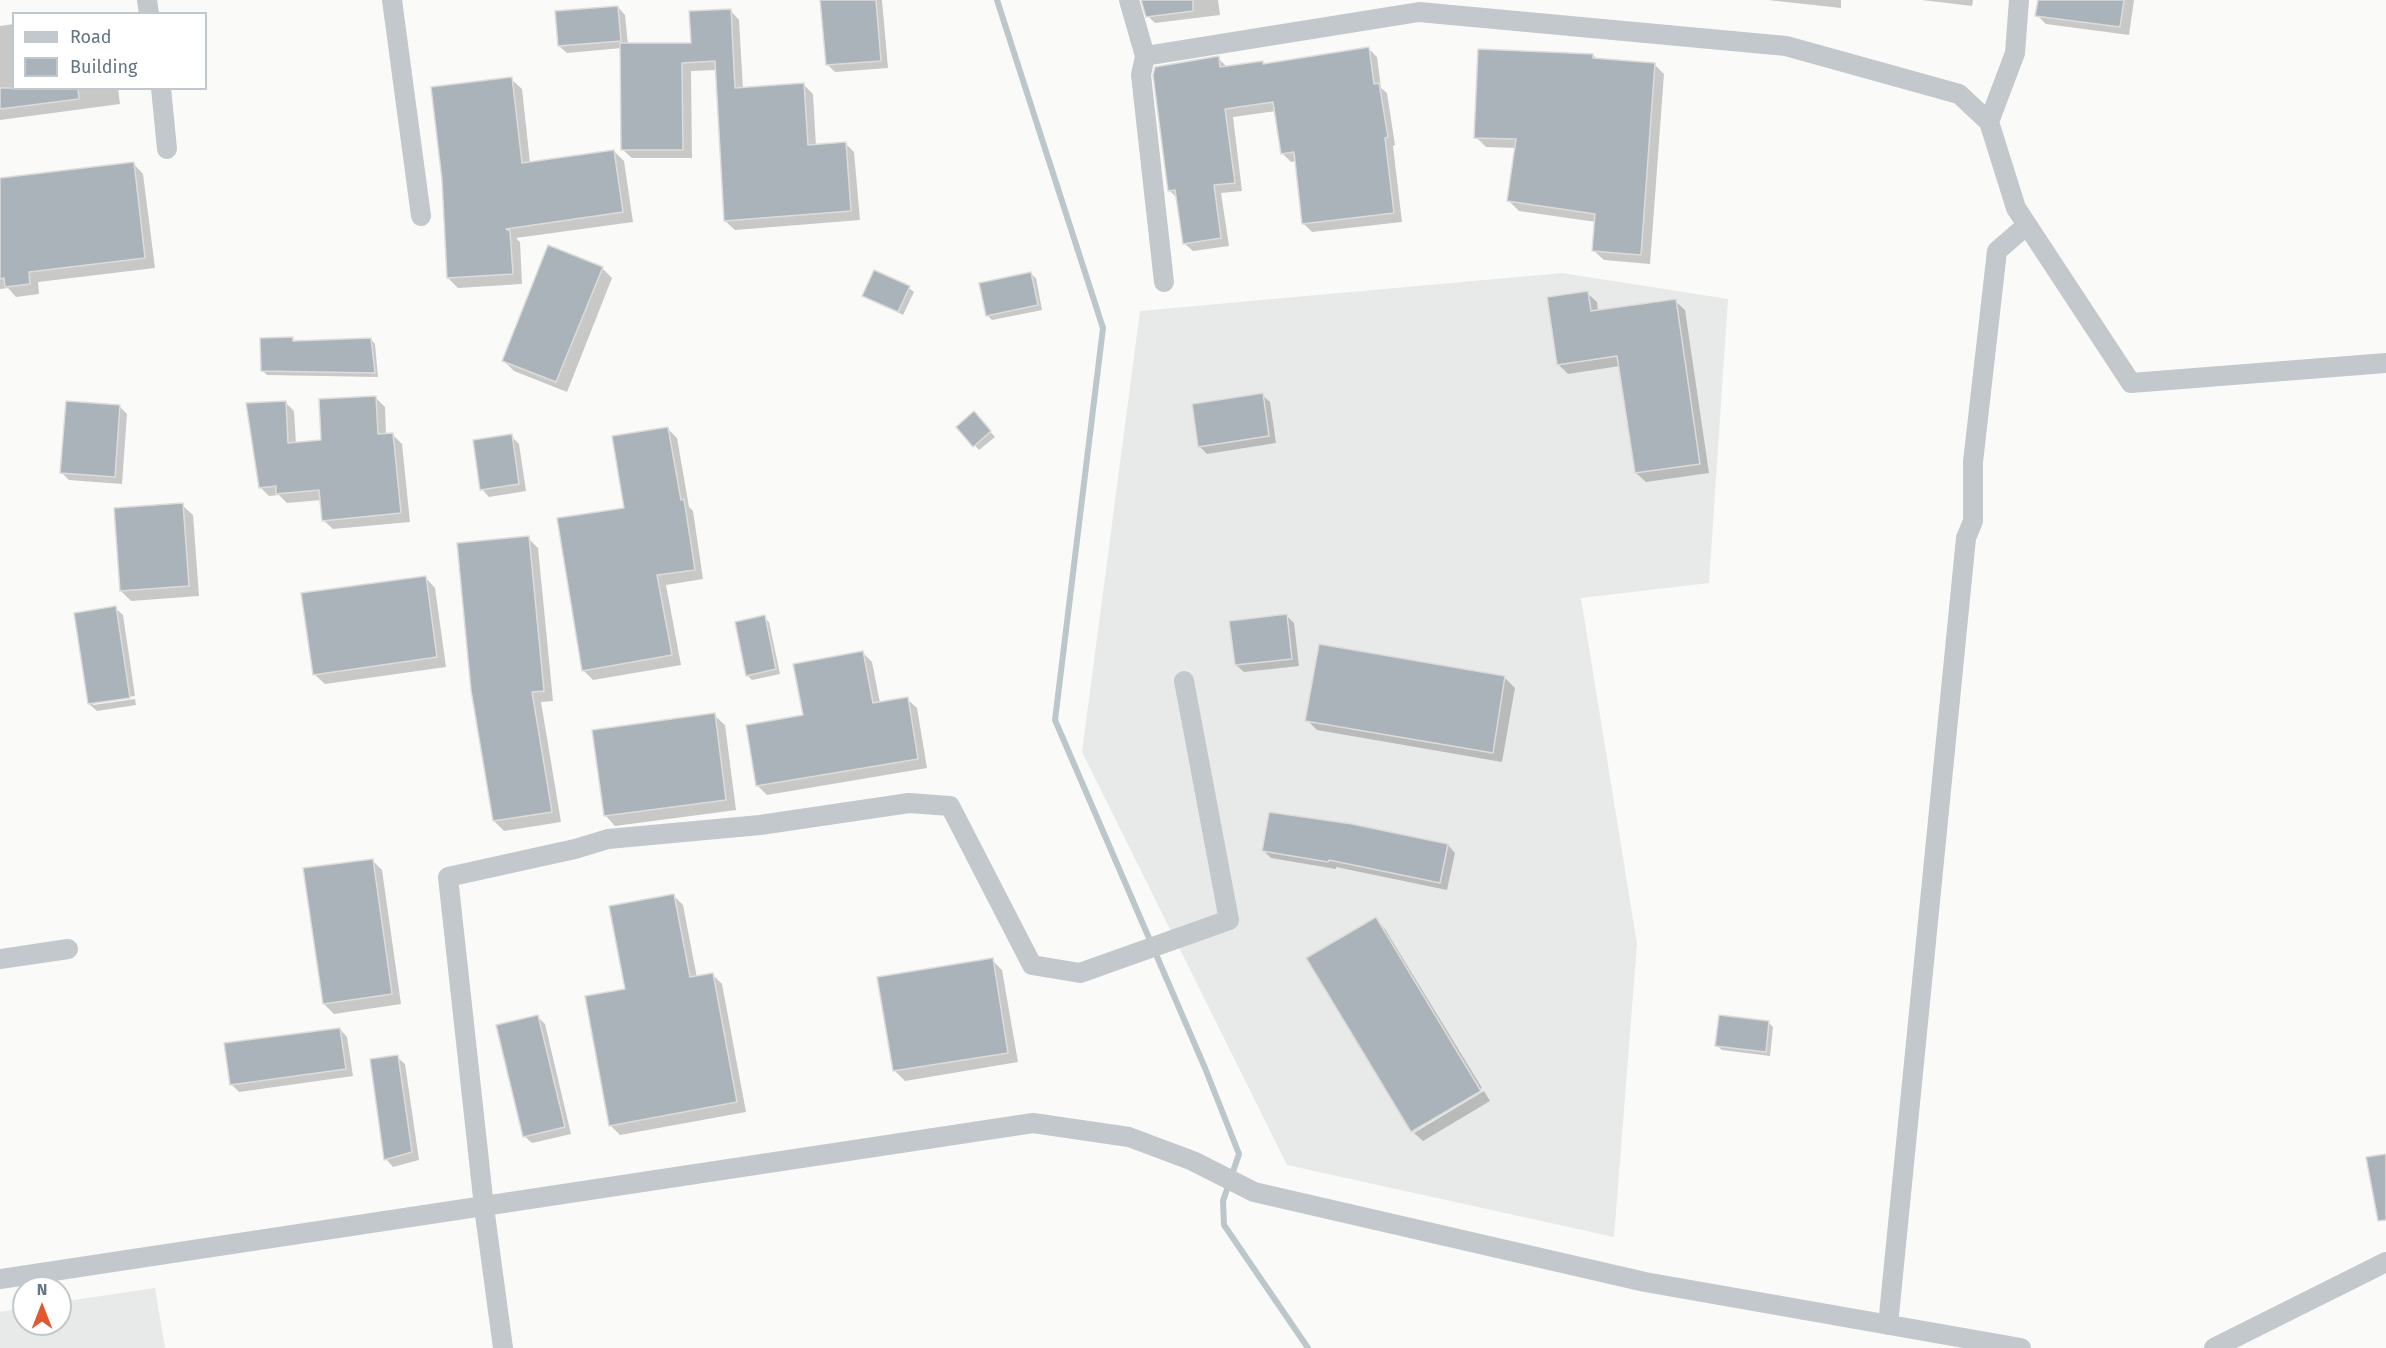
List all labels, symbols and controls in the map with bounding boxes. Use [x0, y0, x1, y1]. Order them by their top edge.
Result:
legend [12, 12, 207, 90]
text: Road [70, 26, 112, 48]
text: Building [70, 56, 137, 78]
north arrow [12, 1276, 72, 1336]
text: N [37, 1280, 47, 1299]

